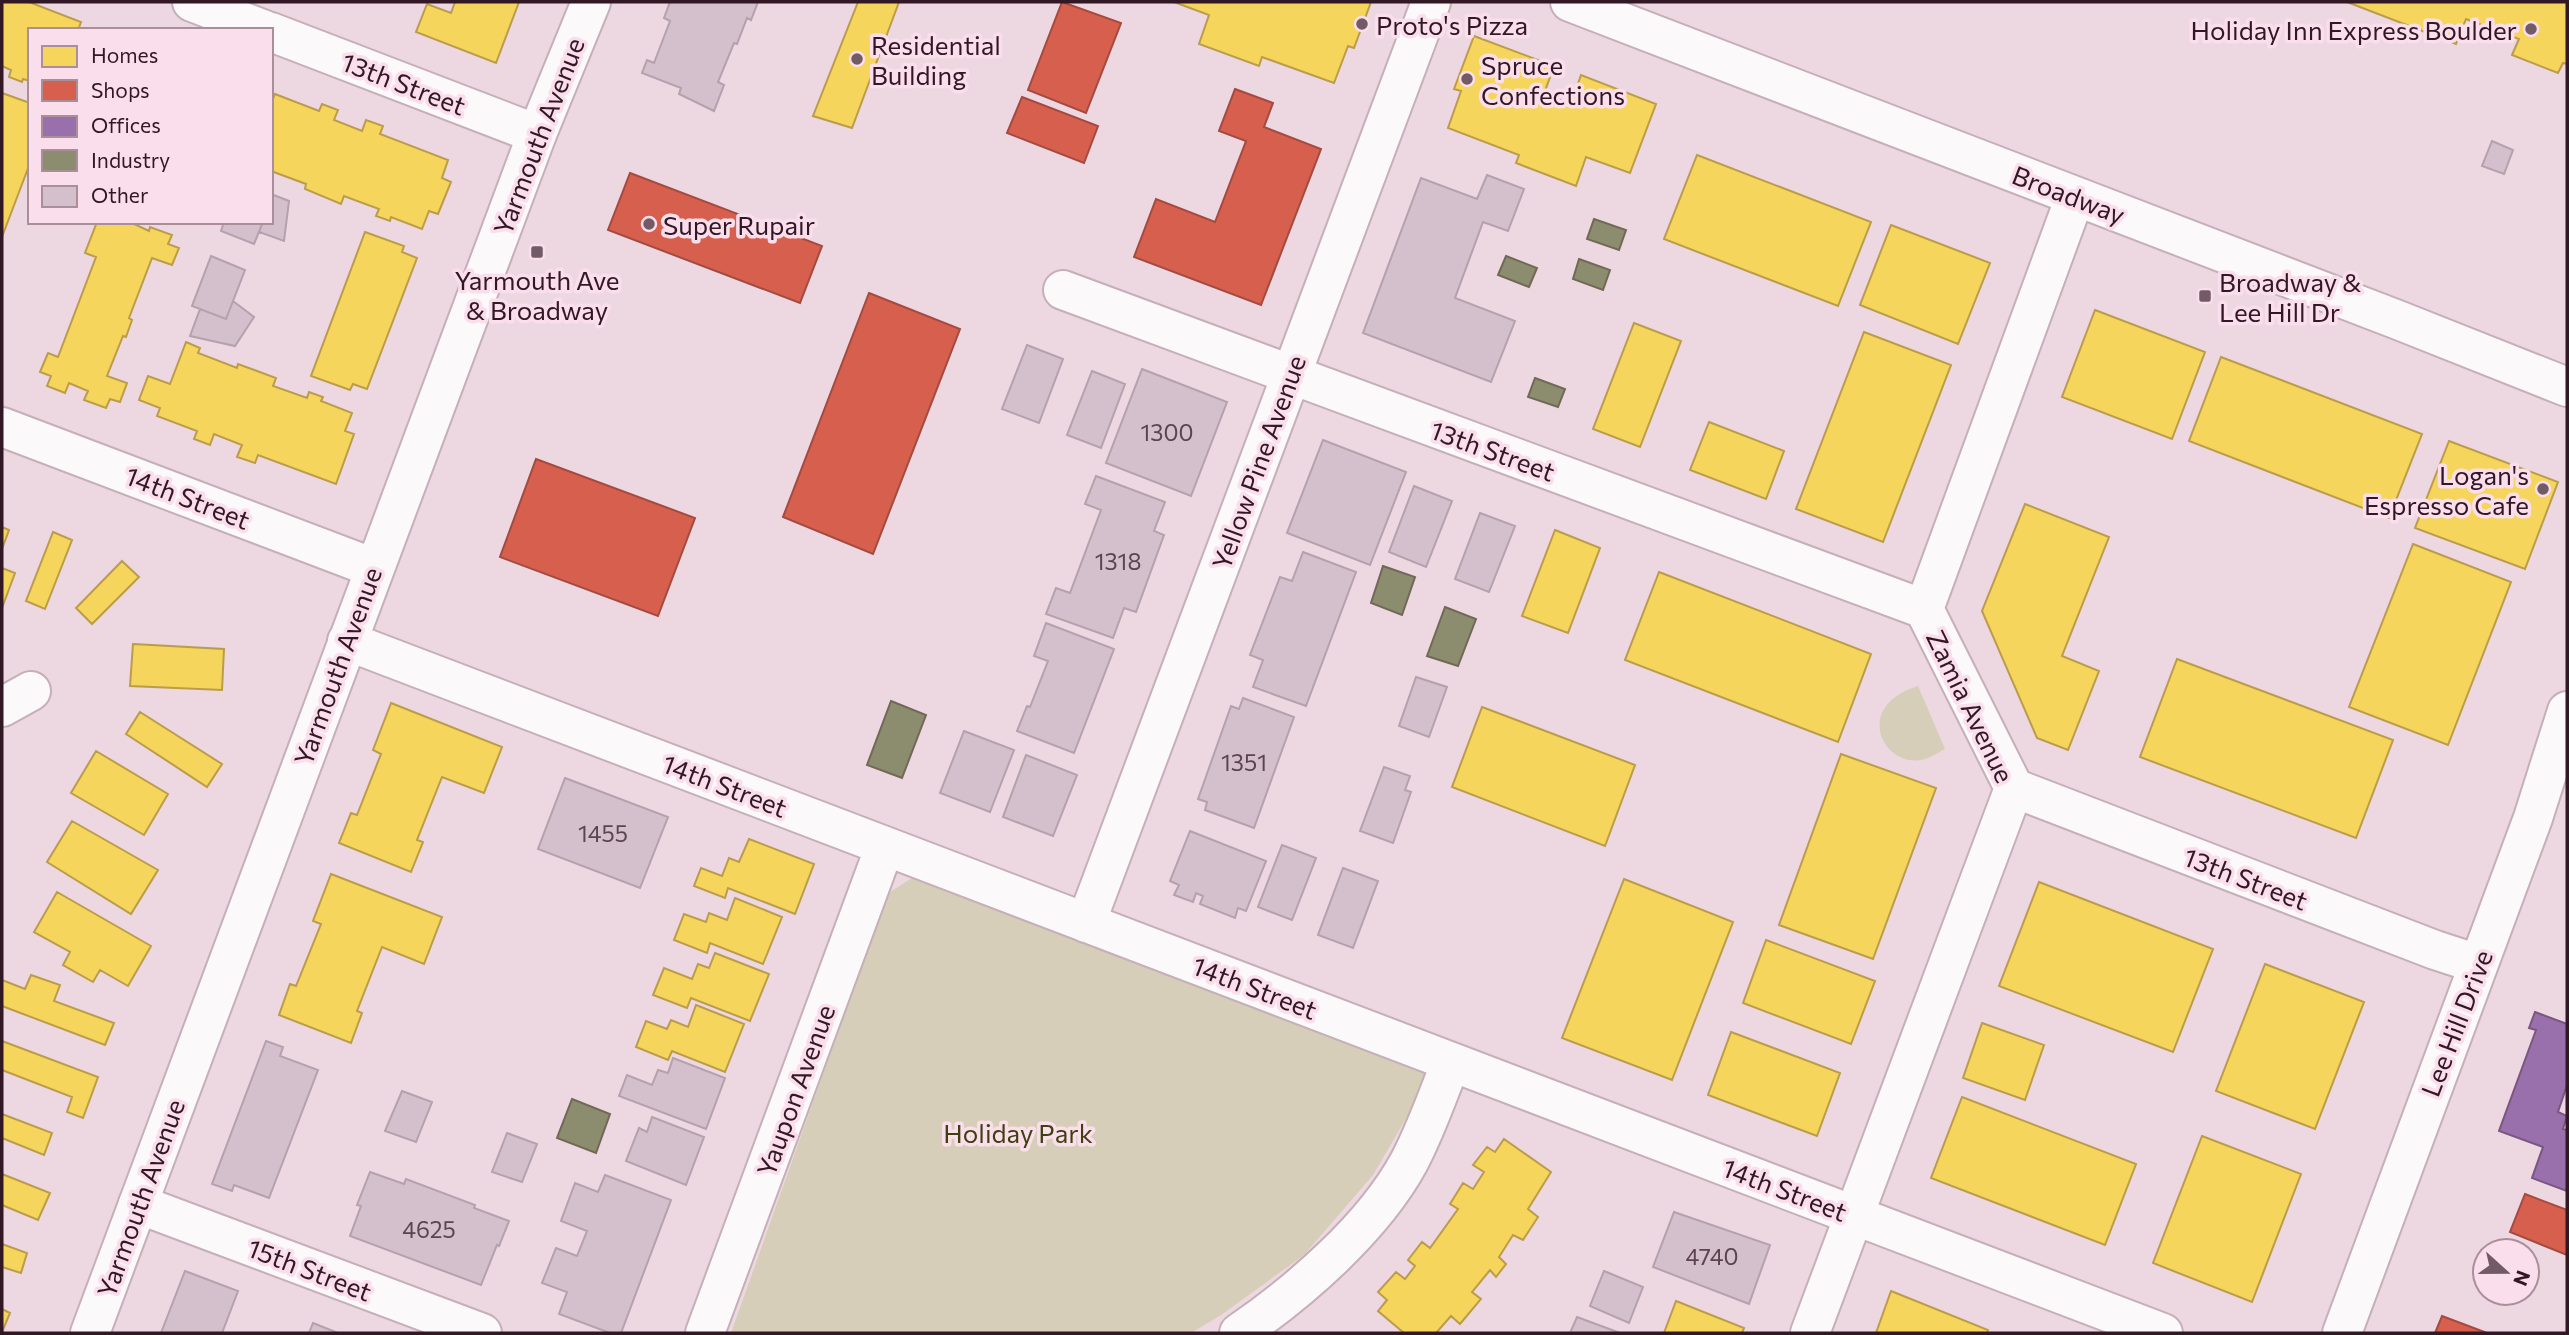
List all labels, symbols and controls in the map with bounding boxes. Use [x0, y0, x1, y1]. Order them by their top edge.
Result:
place label: Proto's Pizza [1376, 9, 1528, 40]
place label: Holiday Inn Express Boulder [2190, 14, 2517, 45]
marker: Proto's Pizza [1354, 16, 1370, 32]
marker: Holiday Inn Express Boulder [2523, 21, 2539, 37]
legend [28, 28, 273, 224]
place label: Residential Building [871, 29, 1001, 90]
street label: Yarmouth Avenue [486, 33, 590, 239]
text: Homes [91, 42, 158, 67]
street label: 13th Street [338, 45, 470, 121]
place label: Spruce Confections [1481, 49, 1625, 110]
marker: Residential Building [849, 51, 865, 67]
marker: Spruce Confections [1459, 71, 1475, 87]
text: Shops [91, 77, 150, 102]
text: Offices [91, 112, 161, 137]
text: Industry [91, 147, 170, 172]
street label: Broadway [2008, 158, 2130, 230]
text: Other [91, 182, 148, 207]
place label: Super Rupair [663, 209, 815, 240]
marker: Super Rupair [641, 216, 657, 232]
marker: Yarmouth Ave & Broadway [529, 244, 545, 260]
place label: Yarmouth Ave & Broadway [454, 264, 620, 325]
place label: Broadway & Lee Hill Dr [2219, 266, 2361, 327]
marker: Broadway & Lee Hill Dr [2197, 288, 2213, 304]
street label: Yellow Pine Avenue [1205, 351, 1311, 573]
street label: 13th Street [1427, 413, 1559, 487]
house number: 1300 [1141, 418, 1193, 446]
street label: 14th Street [121, 459, 255, 535]
place label: Logan's Espresso Cafe [2364, 459, 2529, 520]
marker: Logan's Espresso Cafe [2535, 481, 2551, 497]
house number: 1318 [1095, 547, 1141, 575]
street label: Yarmouth Avenue [287, 563, 387, 769]
street label: Zamia Avenue [1921, 625, 2021, 787]
street label: 14th Street [658, 747, 792, 823]
house number: 1351 [1221, 748, 1267, 776]
house number: 1455 [578, 819, 628, 847]
street label: 13th Street [2180, 840, 2312, 916]
street label: Lee Hill Drive [2414, 945, 2498, 1101]
street label: 14th Street [1188, 949, 1322, 1025]
street label: Yaupon Avenue [750, 1000, 840, 1180]
street label: Yarmouth Avenue [90, 1095, 190, 1301]
park label: Holiday Park [943, 1117, 1093, 1148]
street label: 14th Street [1718, 1151, 1852, 1227]
house number: 4625 [402, 1215, 456, 1243]
street label: 15th Street [244, 1231, 376, 1307]
north arrow [2471, 1237, 2541, 1307]
house number: 4740 [1686, 1242, 1738, 1270]
text: N [2509, 1267, 2536, 1289]

